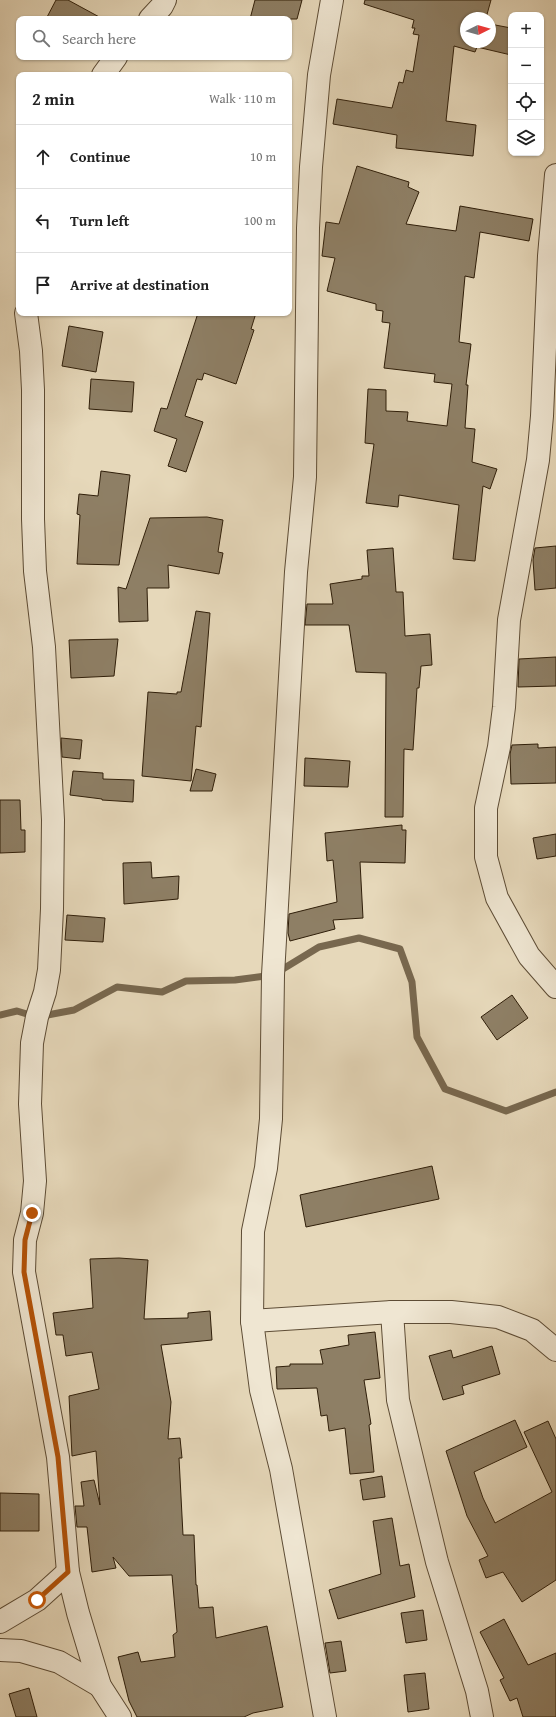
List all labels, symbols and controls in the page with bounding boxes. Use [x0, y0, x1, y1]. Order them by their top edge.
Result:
north arrow [460, 12, 496, 48]
map controls [508, 12, 544, 156]
button: + [508, 12, 544, 48]
search box [16, 16, 292, 60]
icon: search [30, 27, 52, 49]
text: Search here [62, 28, 136, 49]
button: − [508, 48, 544, 84]
button: locate [508, 84, 544, 120]
text: 2 min [32, 86, 74, 111]
text: Walk · 110 m [209, 89, 276, 108]
button: layers [508, 120, 544, 156]
icon: ahead [32, 146, 54, 168]
text: Continue [70, 146, 131, 167]
text: 10 m [250, 147, 276, 166]
icon: left [32, 210, 54, 232]
text: Turn left [70, 210, 129, 231]
text: 100 m [244, 211, 276, 230]
icon: arrive [32, 274, 54, 296]
text: Arrive at destination [70, 274, 209, 295]
route end [23, 1204, 41, 1222]
route start [28, 1591, 46, 1609]

